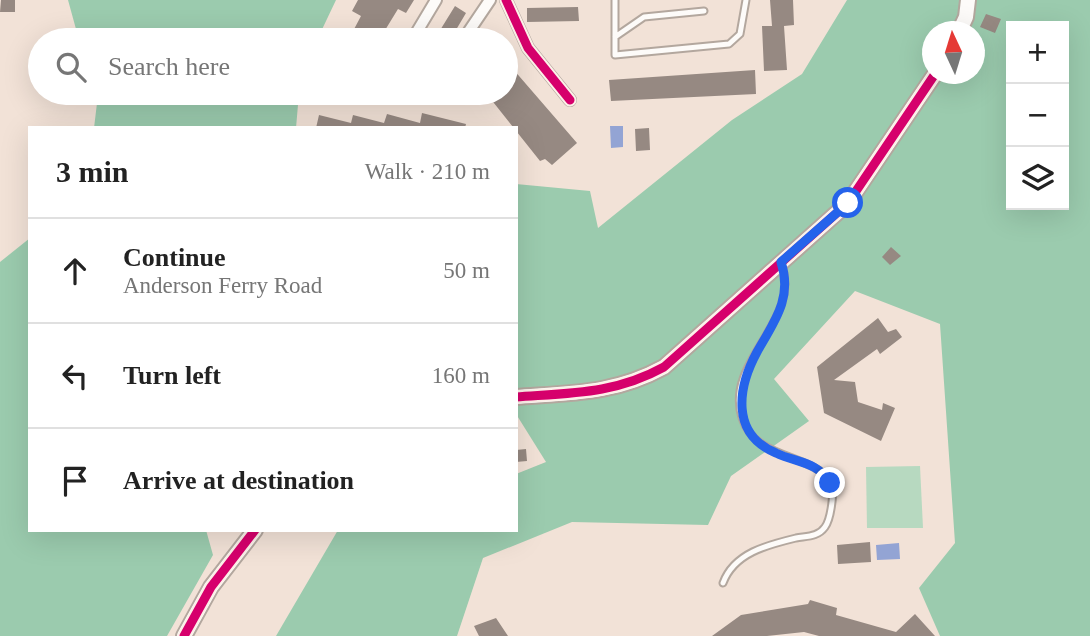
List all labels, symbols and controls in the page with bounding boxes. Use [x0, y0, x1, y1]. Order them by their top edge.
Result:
north arrow [922, 21, 985, 84]
map controls [1006, 21, 1069, 210]
button: + [1006, 21, 1069, 84]
search box [28, 28, 518, 105]
icon: search [52, 48, 90, 86]
text: Search here [108, 52, 230, 81]
button: − [1006, 84, 1069, 147]
button: layers [1006, 147, 1069, 210]
text: 3 min [56, 155, 129, 188]
text: Walk · 210 m [365, 159, 490, 184]
route start [832, 187, 863, 218]
text: Continue [123, 243, 226, 272]
icon: ahead [56, 252, 94, 290]
text: 50 m [443, 258, 490, 283]
text: Anderson Ferry Road [123, 273, 322, 298]
icon: left [56, 357, 94, 395]
text: Turn left [123, 361, 221, 390]
text: 160 m [432, 363, 490, 388]
icon: arrive [56, 462, 94, 500]
text: Arrive at destination [123, 466, 354, 495]
route end [814, 467, 845, 498]

